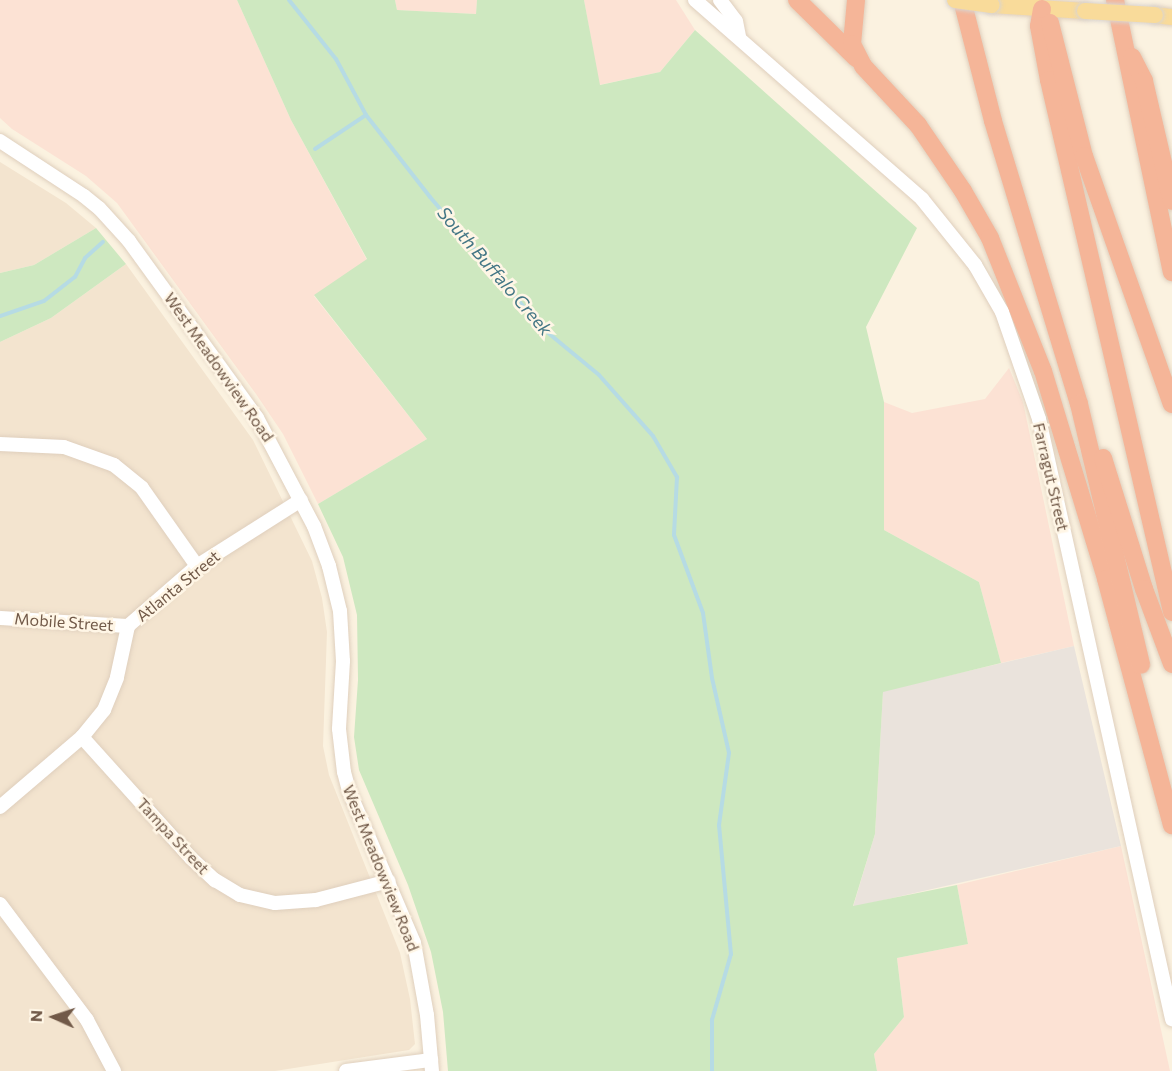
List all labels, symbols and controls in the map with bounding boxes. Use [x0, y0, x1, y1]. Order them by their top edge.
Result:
water label: South Buffalo Creek [433, 202, 557, 340]
street label: West Meadowview Road [160, 289, 278, 445]
street label: Farragut Street [1029, 421, 1073, 533]
street label: Atlanta Street [132, 547, 224, 625]
street label: Mobile Street [14, 609, 114, 635]
street label: West Meadowview Road [339, 782, 423, 954]
street label: Tampa Street [133, 794, 213, 878]
north arrow [24, 987, 84, 1047]
text: N [26, 1010, 45, 1023]

